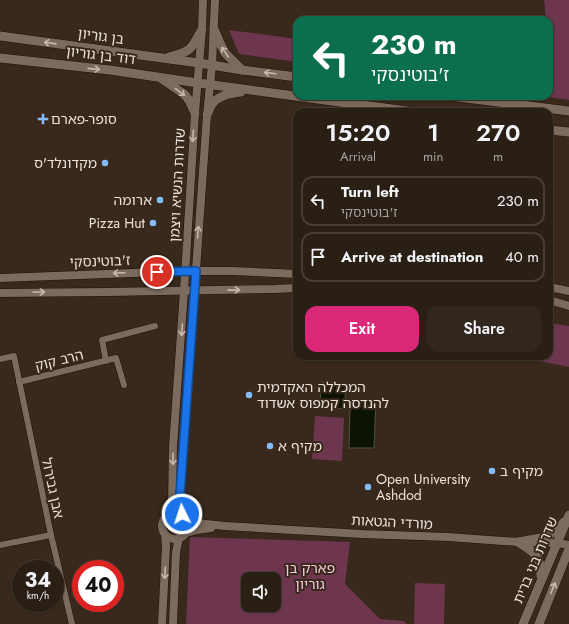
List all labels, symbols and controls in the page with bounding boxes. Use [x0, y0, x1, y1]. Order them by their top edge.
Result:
street label: בן גוריון [77, 23, 125, 49]
text: 230 m [371, 24, 457, 65]
icon: left [305, 32, 357, 84]
one-way arrow [44, 39, 57, 47]
street label: דוד בן גוריון [65, 41, 137, 69]
one-way arrow [221, 46, 229, 57]
text: ז'בוטינסקי [371, 62, 449, 88]
one-way arrow [87, 65, 100, 72]
one-way arrow [264, 69, 277, 77]
one-way arrow [175, 88, 186, 96]
place label: סופר-פארם [51, 109, 117, 129]
marker: סופר-פארם [38, 114, 48, 124]
text: 15:20 [326, 115, 390, 150]
text: 1 [427, 115, 439, 150]
text: 270 [476, 115, 520, 150]
street label: שדרות הנשיא ויצמן [164, 128, 190, 242]
one-way arrow [190, 129, 197, 142]
text: Arrival [340, 147, 376, 166]
text: min [423, 147, 443, 166]
text: m [493, 147, 503, 166]
place label: מקדונלד'ס [34, 153, 97, 173]
marker: מקדונלד'ס [100, 158, 110, 168]
text: Turn left [341, 181, 399, 203]
place label: ארומה [114, 190, 152, 210]
icon: left [307, 190, 329, 212]
text: 230 m [497, 190, 539, 212]
marker: ארומה [155, 195, 165, 205]
text: ז'בוטינסקי [341, 203, 397, 222]
place label: Pizza Hut [89, 213, 146, 233]
marker: Pizza Hut [148, 218, 158, 228]
one-way arrow [195, 226, 202, 239]
icon: arrive [307, 246, 329, 268]
text: Arrive at destination [341, 246, 483, 268]
text: 40 m [505, 246, 539, 268]
street label: ז'בוטינסקי [69, 250, 131, 272]
pin [140, 255, 174, 289]
icon: arrive [146, 261, 168, 283]
one-way arrow [113, 269, 126, 277]
one-way arrow [227, 286, 240, 294]
one-way arrow [32, 288, 45, 296]
button: Exit [305, 306, 419, 352]
button: Share [427, 306, 541, 352]
one-way arrow [178, 323, 185, 336]
street label: הרב קוק [33, 344, 85, 376]
place label: המכללה האקדמית להנדסה קמפוס אשדוד [257, 377, 389, 413]
marker: המכללה האקדמית להנדסה קמפוס אשדוד [244, 390, 254, 400]
place label: מקיף א [278, 436, 322, 456]
marker: מקיף א [265, 441, 275, 451]
one-way arrow [169, 452, 177, 465]
street label: אבן גבירול [37, 456, 69, 520]
place label: מקיף ב [500, 461, 543, 481]
marker: מקיף ב [487, 466, 497, 476]
place label: Open University Ashdod [376, 469, 471, 505]
marker: Open University Ashdod [363, 482, 373, 492]
position arrow [161, 493, 203, 535]
street label: מורדי הגטאות [351, 510, 433, 534]
street label: שדרות בני ברית [508, 514, 562, 606]
park label: פארק בן גוריון [285, 558, 335, 594]
speed limit sign: 40 [72, 560, 124, 612]
text: 34 [25, 566, 51, 595]
one-way arrow [161, 566, 168, 579]
map controls [241, 572, 281, 612]
button: sound [241, 572, 281, 612]
one-way arrow [550, 582, 558, 594]
text: km/h [27, 588, 49, 603]

